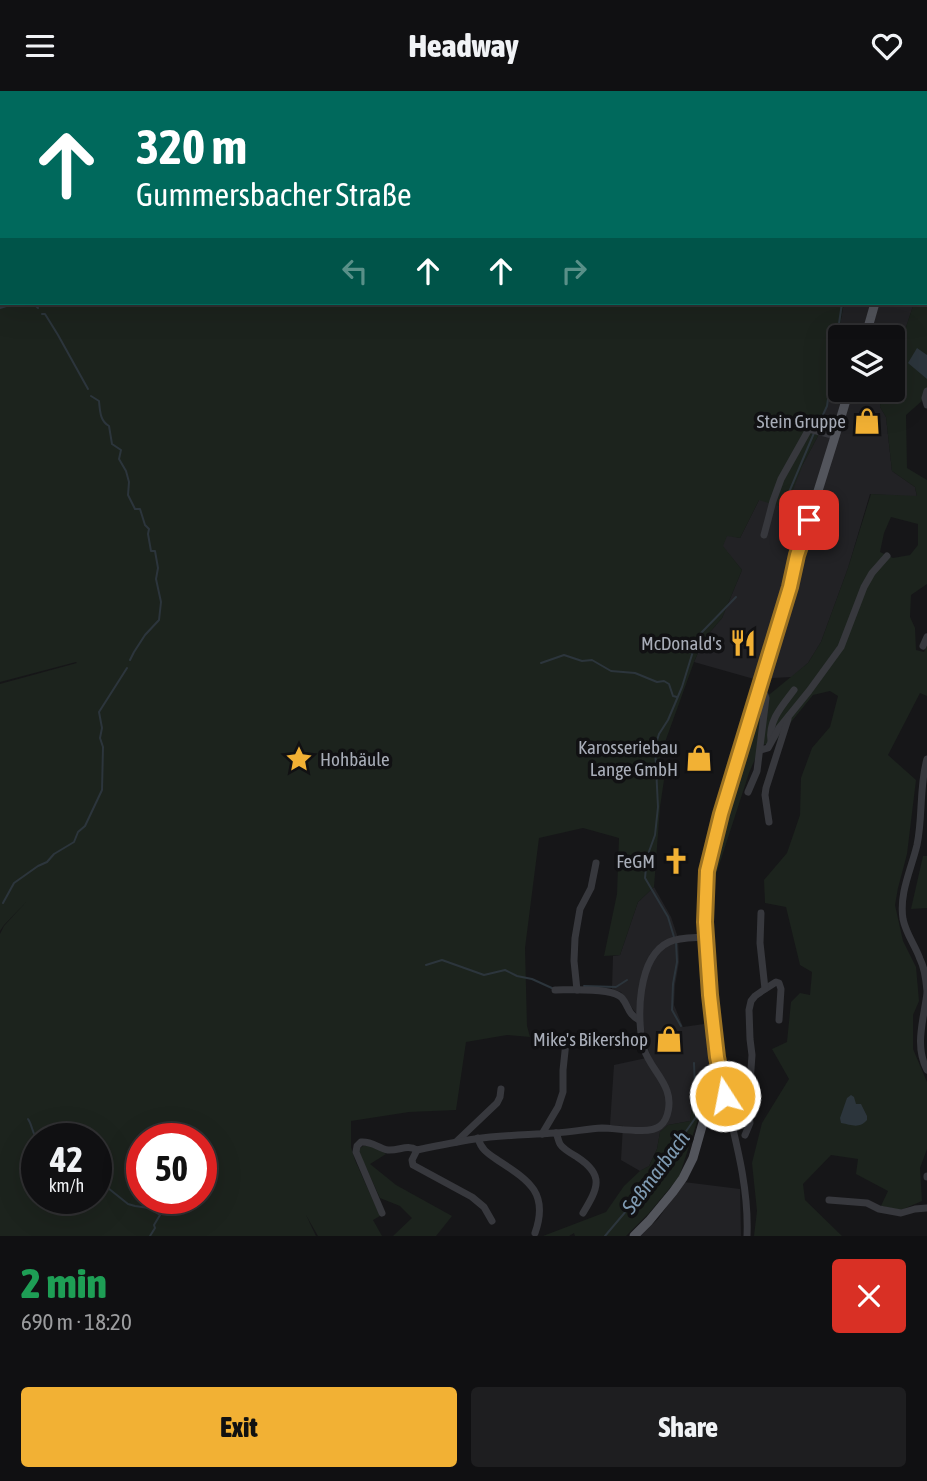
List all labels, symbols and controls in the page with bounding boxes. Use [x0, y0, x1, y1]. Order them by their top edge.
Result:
icon: menu [21, 27, 59, 65]
text: Headway [408, 27, 519, 64]
icon: heart [868, 27, 906, 65]
text: 320 m [136, 118, 247, 174]
icon: ahead [21, 119, 112, 210]
text: Gummersbacher Straße [136, 176, 411, 213]
icon: left [336, 252, 374, 290]
icon: ahead [409, 252, 447, 290]
icon: ahead [482, 252, 520, 290]
icon: right [555, 252, 593, 290]
map controls [828, 325, 905, 402]
button: layers [828, 325, 905, 402]
shop icon: Stein Gruppe [852, 406, 882, 436]
place label: Stein Gruppe [756, 410, 846, 432]
pin [779, 490, 839, 550]
icon: arrive [790, 501, 828, 539]
restaurant icon: McDonald's [728, 628, 758, 658]
place label: McDonald's [641, 632, 722, 654]
place label: Karosseriebau Lange GmbH [578, 736, 678, 780]
shop icon: Karosseriebau Lange GmbH [684, 743, 714, 773]
place icon: Hohbäule [284, 744, 314, 774]
place label: Hohbäule [320, 748, 390, 770]
church icon: FeGM [661, 846, 691, 876]
place label: FeGM [616, 850, 655, 872]
shop icon: Mike's Bikershop [654, 1024, 684, 1054]
place label: Mike's Bikershop [533, 1028, 648, 1050]
position arrow [688, 1059, 762, 1133]
speed limit sign: 50 [126, 1123, 217, 1214]
water label: Seßmarbach [616, 1126, 694, 1219]
text: 42 [50, 1139, 83, 1179]
text: km/h [49, 1175, 84, 1196]
text: 2 min [21, 1259, 107, 1307]
button: close [832, 1259, 906, 1333]
text: 690 m · 18:20 [21, 1309, 132, 1335]
button: Exit [21, 1387, 457, 1467]
button: Share [471, 1387, 906, 1467]

